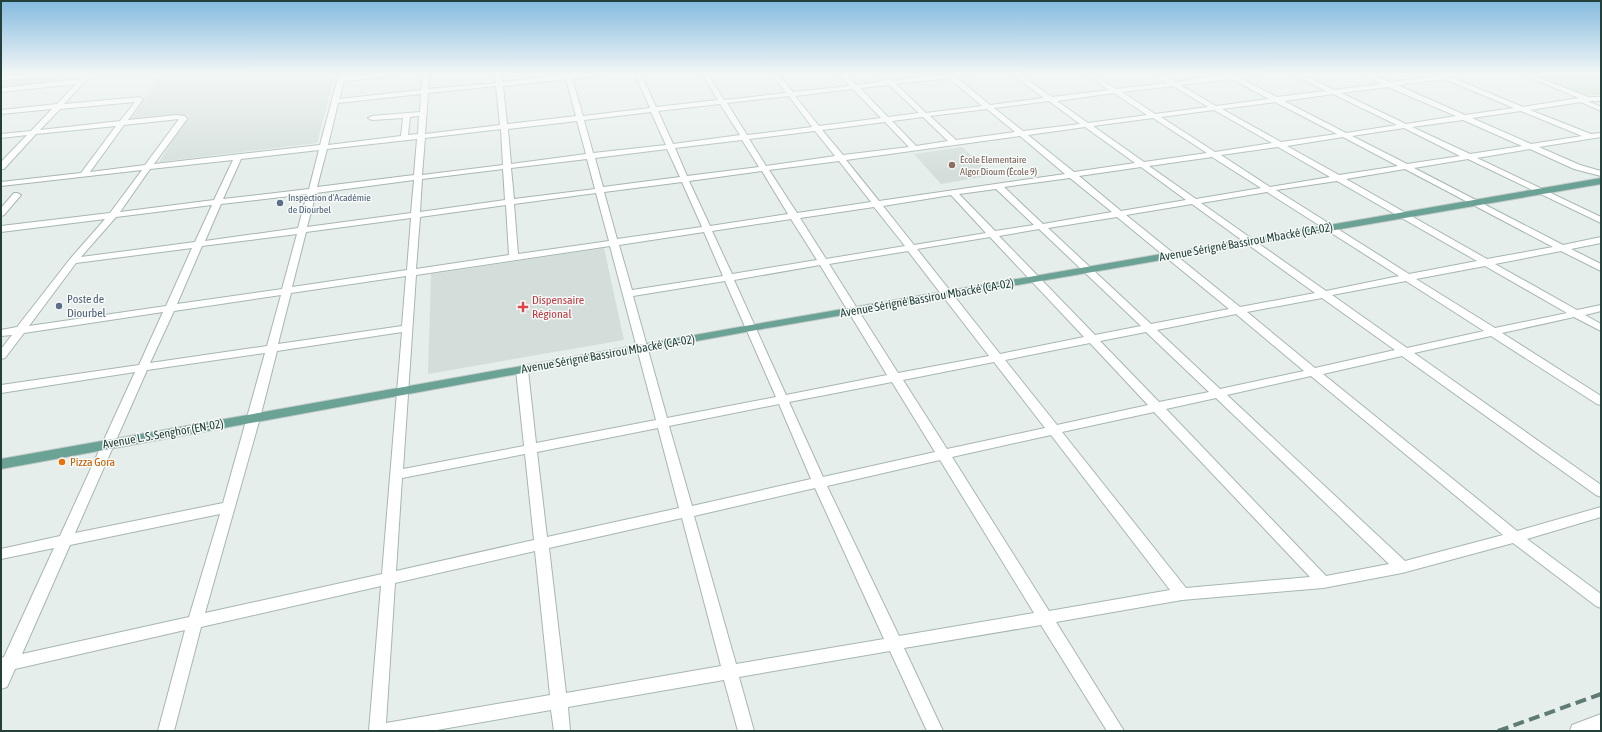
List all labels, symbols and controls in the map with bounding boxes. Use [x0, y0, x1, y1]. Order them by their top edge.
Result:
place label: École Elementaire Algor Dioum (École 9) [960, 154, 1037, 177]
marker: École Elementaire Algor Dioum (École 9) [947, 160, 957, 170]
place label: Inspection d'Académie de Diourbel [288, 192, 371, 215]
marker: Inspection d'Académie de Diourbel [275, 198, 285, 208]
street label: Avenue Sérigné Bassirou Mbacké (CA-02) [1158, 220, 1334, 264]
street label: Avenue Sérigné Bassirou Mbacké (CA-02) [839, 276, 1015, 320]
place label: Poste de Diourbel [67, 292, 107, 320]
place label: Dispensaire Régional [532, 293, 584, 321]
marker: Poste de Diourbel [54, 301, 64, 311]
marker: Dispensaire Régional [517, 301, 529, 313]
street label: Avenue Sérigné Bassirou Mbacké (CA-02) [520, 332, 696, 376]
street label: Avenue L. S. Senghor (EN-02) [101, 416, 225, 452]
place label: Pizza Gora [70, 455, 115, 469]
marker: Pizza Gora [57, 457, 67, 467]

